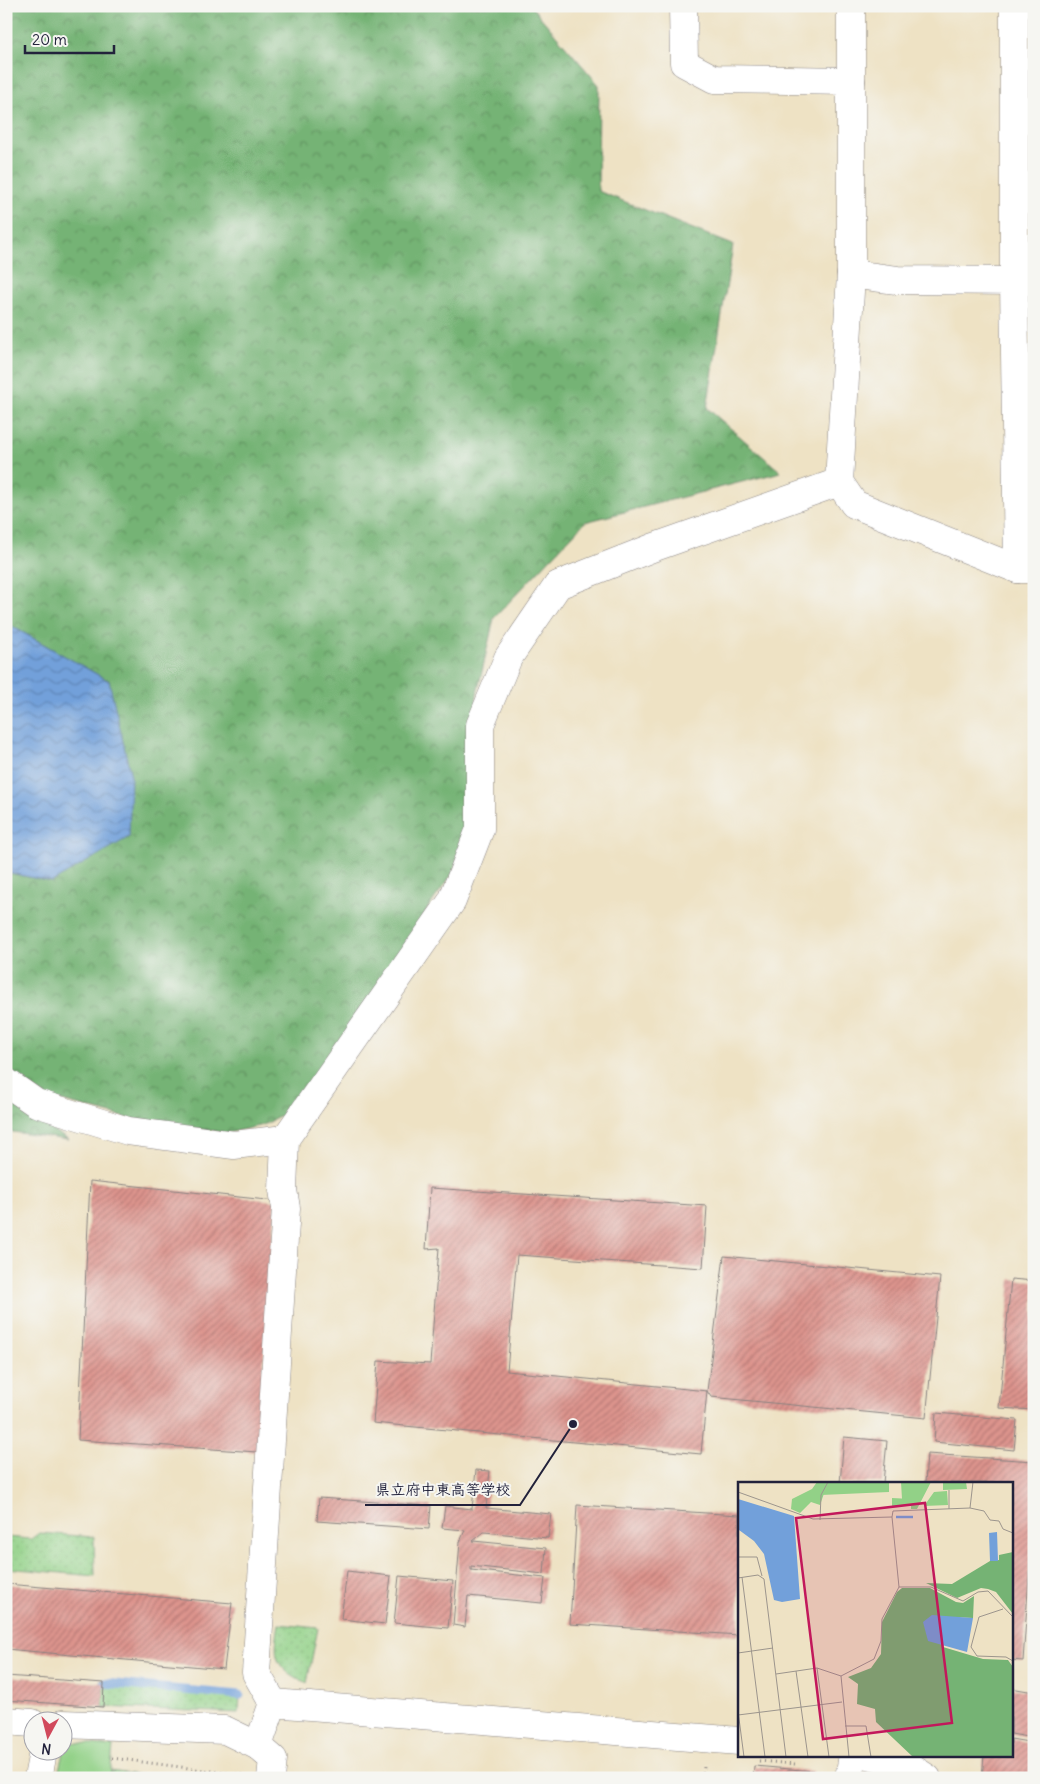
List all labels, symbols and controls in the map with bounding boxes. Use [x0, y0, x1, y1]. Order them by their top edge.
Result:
scale bar [25, 22, 114, 54]
text: 20 m [32, 30, 67, 49]
callout: 県立府中東高等学校 [365, 1475, 520, 1505]
text: 県立府中東高等学校 [375, 1480, 511, 1499]
inset map [738, 1482, 1012, 1756]
north arrow [22, 1712, 72, 1762]
text: N [41, 1739, 52, 1758]

